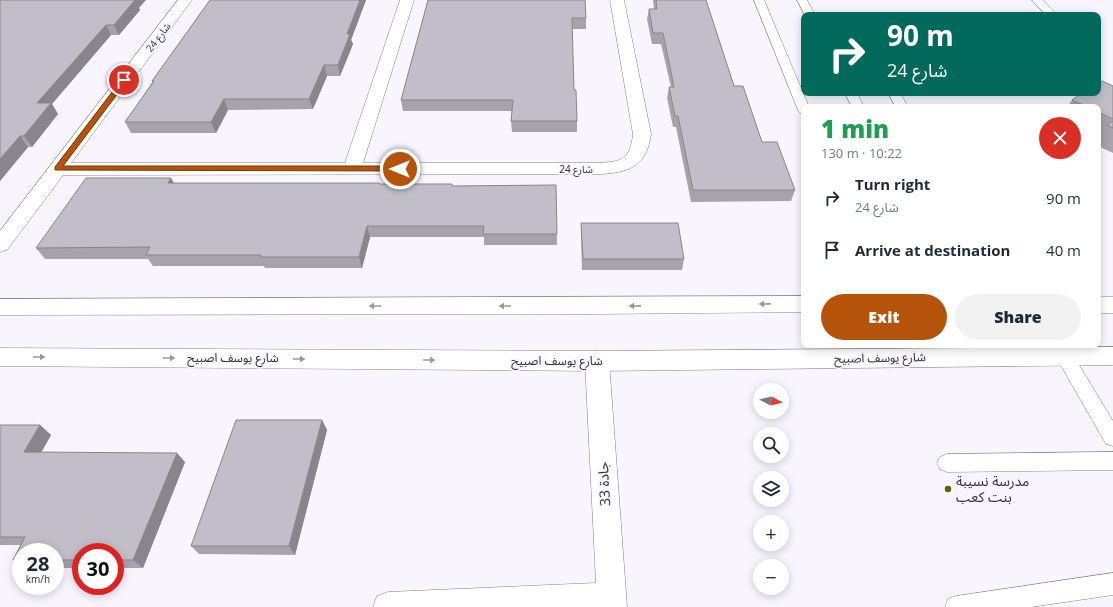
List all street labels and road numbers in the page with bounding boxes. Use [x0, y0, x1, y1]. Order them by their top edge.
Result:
street label: شارع 24 [142, 19, 175, 55]
street label: شارع 24 [559, 162, 593, 177]
street label: شارع يوسف اصبيح [834, 348, 926, 368]
street label: شارع يوسف اصبيح [187, 349, 279, 367]
street label: شارع يوسف اصبيح [511, 352, 603, 370]
street label: جادة 33 [593, 461, 614, 507]

